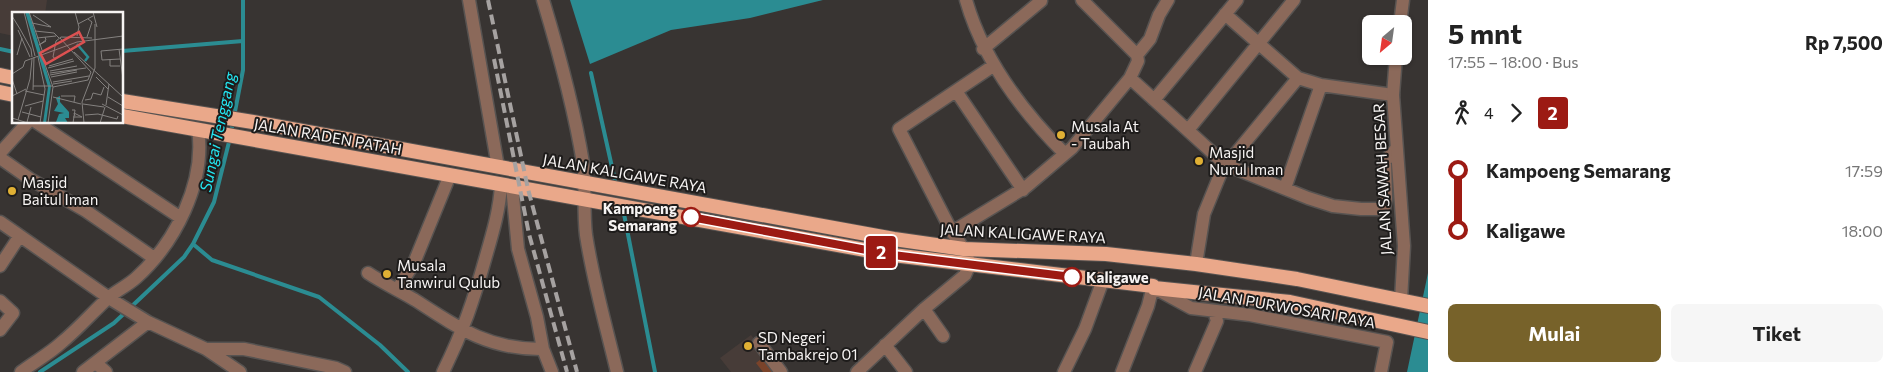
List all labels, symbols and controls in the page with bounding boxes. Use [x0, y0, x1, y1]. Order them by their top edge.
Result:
inset map [12, 12, 124, 124]
north arrow [1362, 15, 1412, 65]
map controls [1362, 15, 1412, 65]
text: 5 mnt [1448, 16, 1522, 50]
text: Rp 7,500 [1805, 31, 1883, 54]
text: 17:55 – 18:00 · Bus [1448, 52, 1579, 71]
water label: Sungai Tenggang [195, 69, 239, 193]
icon: walk [1448, 99, 1476, 127]
icon: forward [1502, 99, 1530, 127]
street label: JALAN SAWAH BESAR [1369, 102, 1395, 256]
text: 2 [1548, 102, 1558, 124]
text: 4 [1484, 103, 1494, 122]
street label: JALAN RADEN PATAH [253, 114, 403, 158]
place label: Musala At - Taubah [1071, 117, 1139, 152]
marker: Musala At - Taubah [1055, 129, 1067, 141]
place label: Masjid Nurul Iman [1209, 143, 1283, 178]
street label: JALAN KALIGAWE RAYA [542, 150, 708, 196]
marker: Masjid Nurul Iman [1193, 155, 1205, 167]
text: Kampoeng Semarang [1486, 159, 1671, 182]
text: 17:59 [1845, 161, 1883, 180]
place label: Masjid Baitul Iman [22, 173, 98, 208]
marker: Masjid Baitul Iman [6, 185, 18, 197]
place label: Kampoeng Semarang [603, 199, 677, 234]
marker: Kampoeng Semarang [681, 207, 701, 227]
text: Kaligawe [1486, 219, 1565, 242]
street label: JALAN KALIGAWE RAYA [940, 220, 1106, 246]
text: 18:00 [1842, 221, 1883, 240]
line badge: 2 [865, 236, 897, 268]
text: 2 [876, 241, 886, 263]
place label: Musala Tanwirul Qulub [397, 256, 500, 291]
marker: Kaligawe [1062, 267, 1082, 287]
marker: Musala Tanwirul Qulub [381, 268, 393, 280]
place label: Kaligawe [1086, 268, 1149, 286]
street label: JALAN PURWOSARI RAYA [1197, 283, 1377, 331]
button: Mulai [1448, 304, 1661, 362]
button: Tiket [1671, 304, 1883, 362]
place label: SD Negeri Tambakrejo 01 [758, 328, 858, 363]
marker: SD Negeri Tambakrejo 01 [742, 340, 754, 352]

